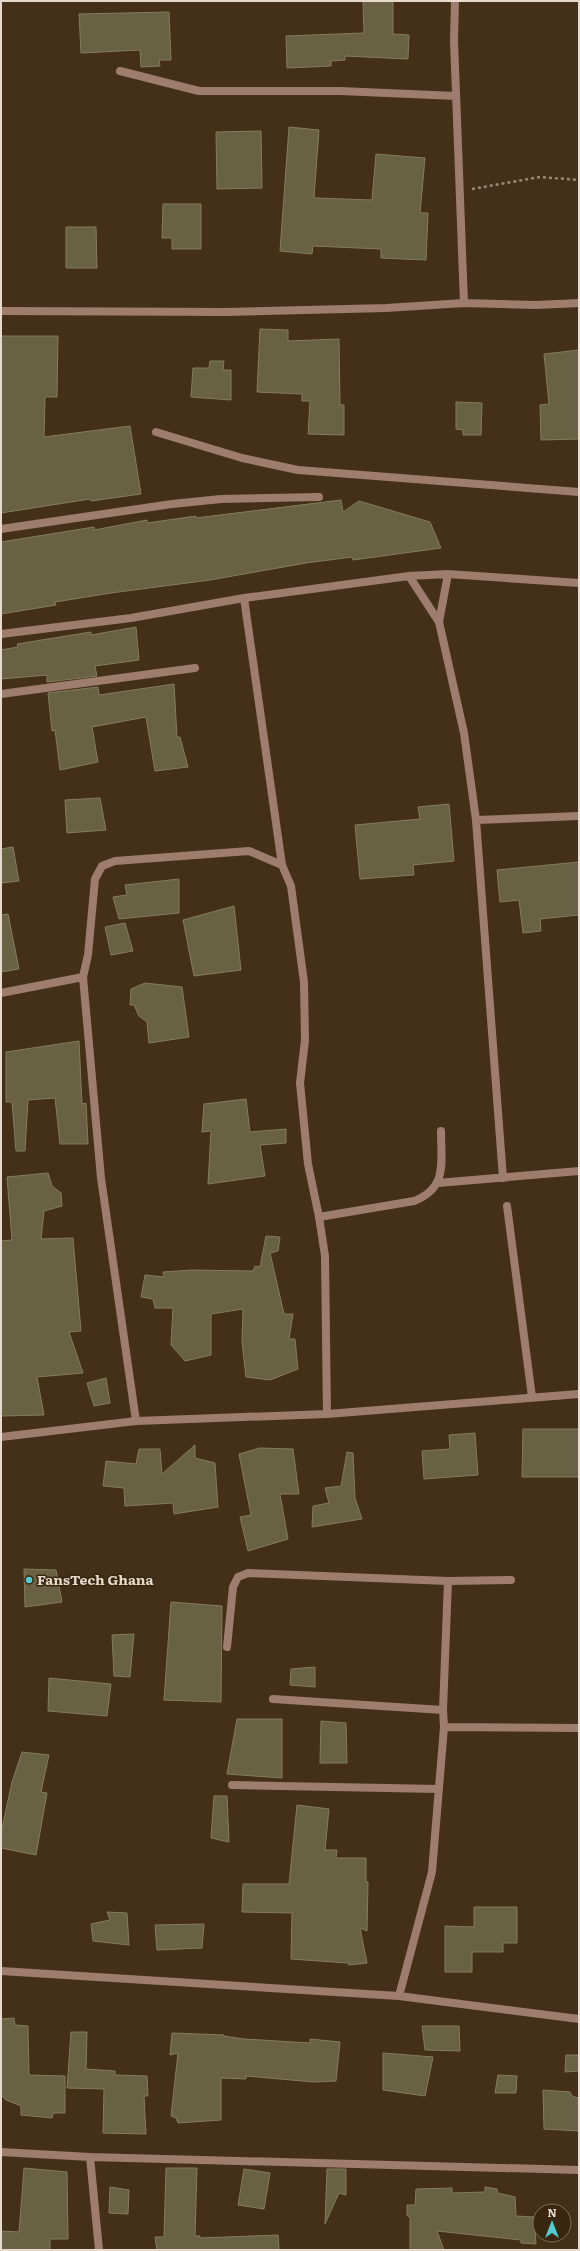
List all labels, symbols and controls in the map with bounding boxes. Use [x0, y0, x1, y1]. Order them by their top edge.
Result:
place label: FansTech Ghana [37, 1569, 155, 1589]
marker: FansTech Ghana [24, 1575, 34, 1585]
north arrow [532, 2203, 572, 2243]
text: N [547, 2204, 557, 2220]

